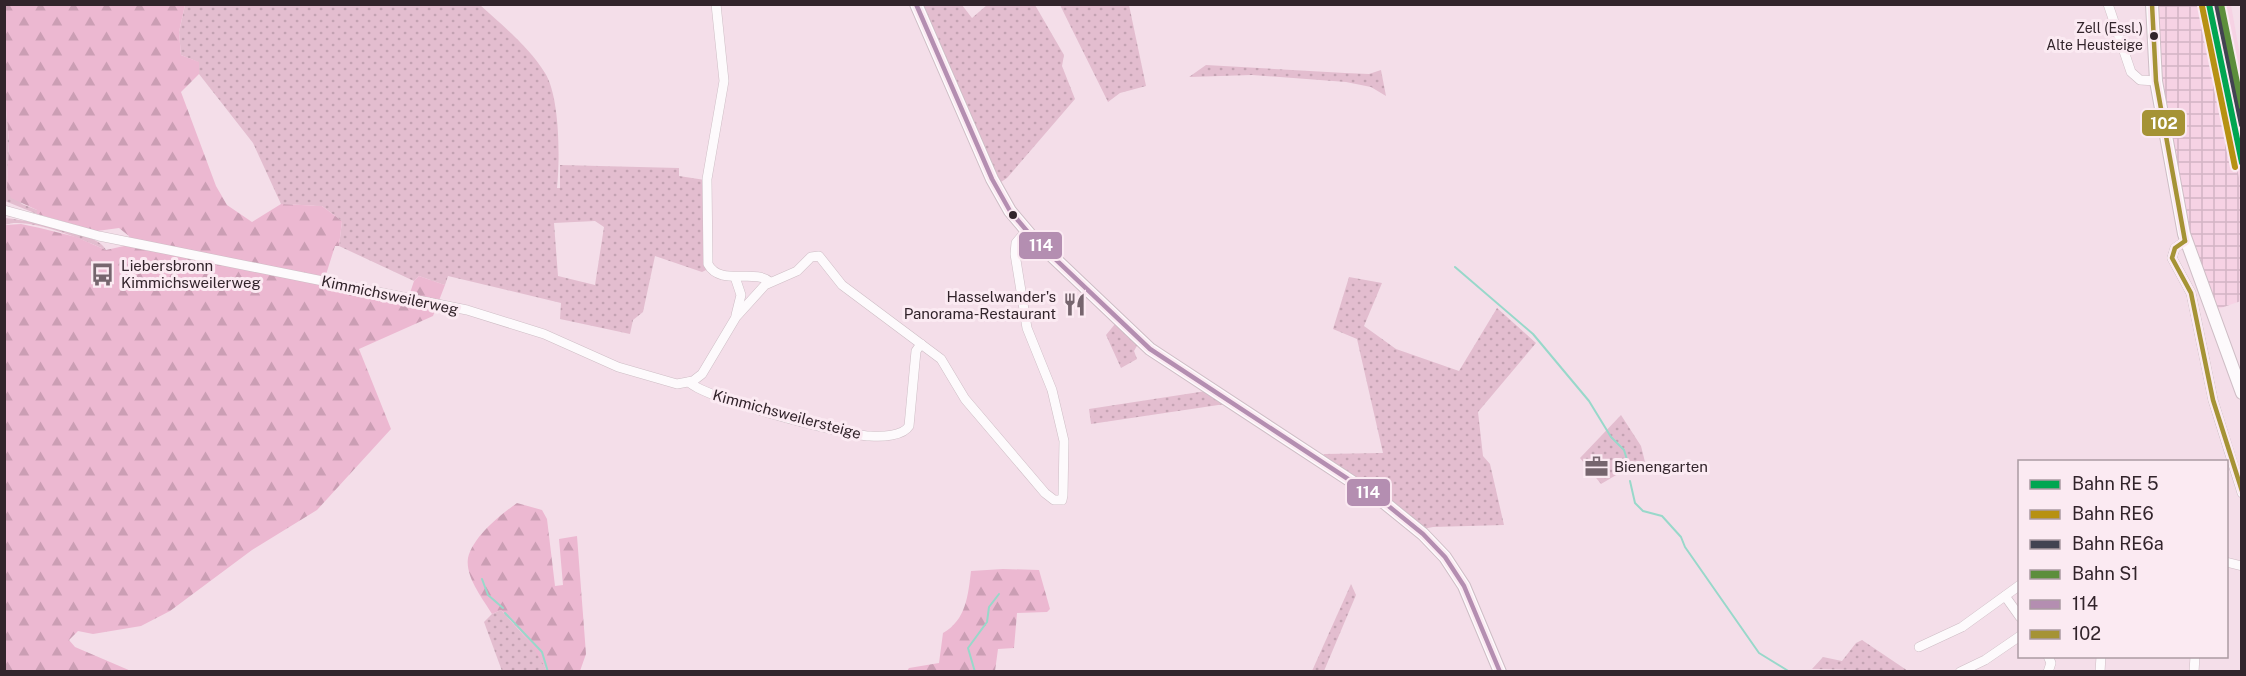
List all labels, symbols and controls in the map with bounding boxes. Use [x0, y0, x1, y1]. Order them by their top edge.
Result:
place label: Zell (Essl.) Alte Heusteige [2046, 20, 2143, 53]
marker: Zell (Essl.) Alte Heusteige [2148, 30, 2160, 42]
line badge: 102 [2141, 109, 2186, 137]
text: 102 [2150, 114, 2178, 133]
unlabelled marker [1007, 209, 1019, 221]
line badge: 114 [1018, 231, 1063, 260]
text: 114 [1029, 236, 1054, 255]
place label: Liebersbronn Kimmichsweilerweg [121, 257, 261, 291]
bus stop icon: Liebersbronn Kimmichsweilerweg [90, 261, 116, 287]
street label: Kimmichsweilerweg [320, 272, 460, 318]
place label: Hasselwander's Panorama-Restaurant [904, 288, 1056, 322]
restaurant icon: Hasselwander's Panorama-Restaurant [1061, 292, 1087, 318]
street label: Kimmichsweilersteige [711, 386, 863, 442]
office icon: Bienengarten [1583, 453, 1609, 479]
place label: Bienengarten [1614, 458, 1708, 475]
legend [2018, 460, 2228, 658]
text: Bahn RE 5 [2072, 473, 2158, 494]
line badge: 114 [1346, 478, 1391, 507]
text: 114 [1356, 483, 1381, 502]
text: Bahn RE6 [2072, 503, 2154, 524]
text: Bahn RE6a [2072, 533, 2164, 554]
text: Bahn S1 [2072, 563, 2139, 584]
text: 114 [2072, 593, 2098, 614]
text: 102 [2072, 623, 2101, 644]

